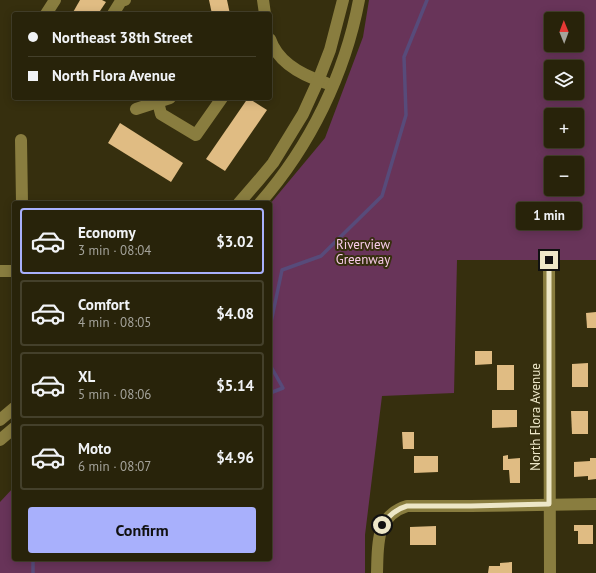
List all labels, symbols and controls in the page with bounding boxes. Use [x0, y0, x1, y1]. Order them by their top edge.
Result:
north arrow [544, 12, 584, 52]
map controls [544, 12, 584, 196]
text: Northeast 38th Street [52, 28, 193, 47]
button: layers [544, 60, 584, 100]
text: North Flora Avenue [52, 66, 176, 85]
button: + [544, 108, 584, 148]
button: − [544, 156, 584, 196]
callout: 1 min [516, 202, 582, 230]
text: 1 min [533, 207, 565, 224]
icon: car [30, 223, 66, 259]
text: Economy [78, 223, 136, 242]
text: $3.02 [216, 232, 254, 251]
park label: Riverview Greenway [336, 236, 391, 268]
text: 3 min · 08:04 [78, 242, 151, 259]
route end [540, 251, 558, 269]
icon: car [30, 295, 66, 331]
text: Comfort [78, 295, 130, 314]
text: $4.08 [216, 304, 254, 323]
text: 4 min · 08:05 [78, 314, 151, 331]
street label: North Flora Avenue [527, 363, 544, 471]
icon: car [30, 367, 66, 403]
text: XL [78, 367, 95, 386]
text: $5.14 [216, 376, 254, 395]
text: 5 min · 08:06 [78, 386, 151, 403]
icon: car [30, 439, 66, 475]
text: Moto [78, 439, 111, 458]
text: $4.96 [216, 448, 254, 467]
text: 6 min · 08:07 [78, 458, 151, 475]
button: Confirm [28, 507, 256, 553]
route start [373, 516, 391, 534]

